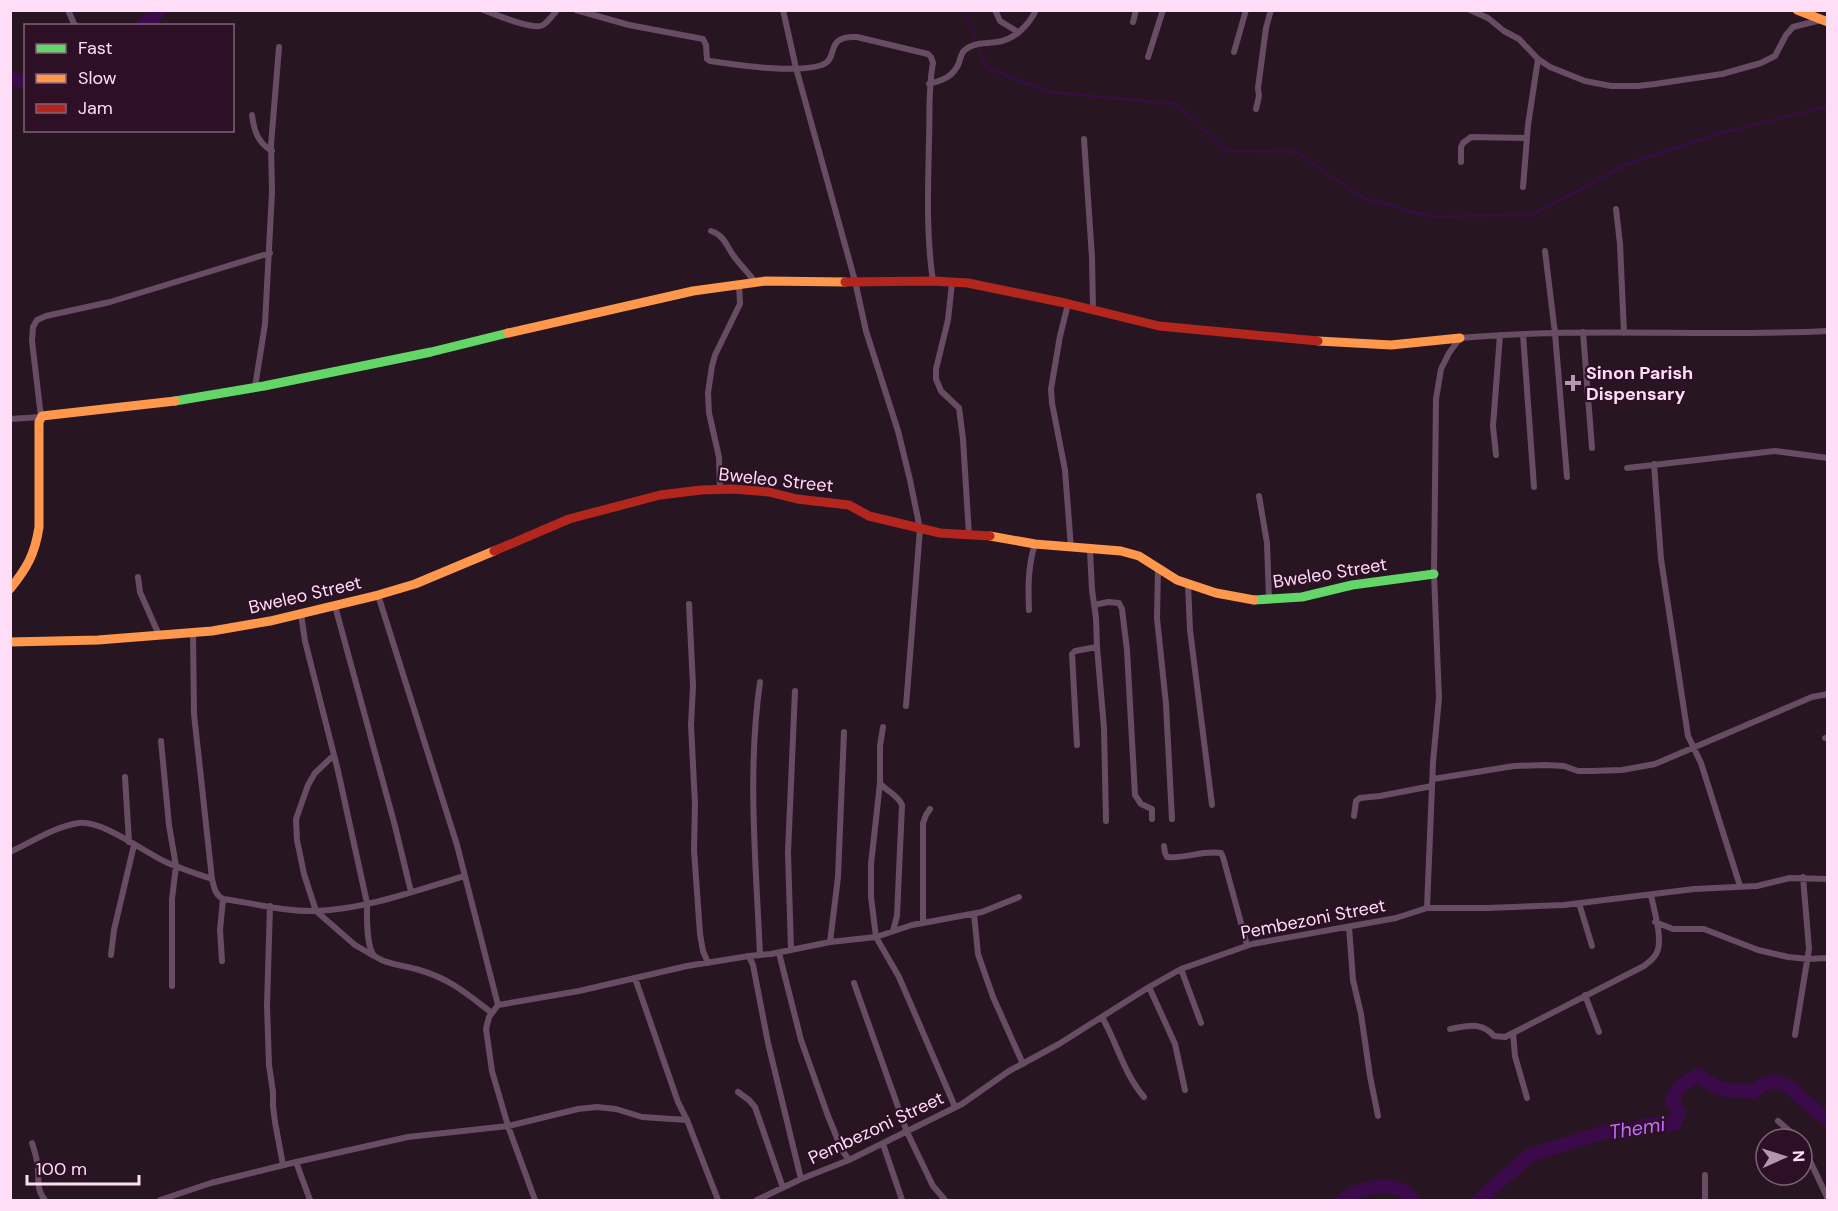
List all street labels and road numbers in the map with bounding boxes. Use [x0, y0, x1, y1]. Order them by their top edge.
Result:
street label: Bweleo Street [717, 462, 835, 498]
street label: Bweleo Street [1271, 552, 1389, 594]
street label: Bweleo Street [246, 570, 364, 620]
street label: Pembezoni Street [1239, 893, 1387, 945]
street label: Pembezoni Street [804, 1086, 948, 1170]

